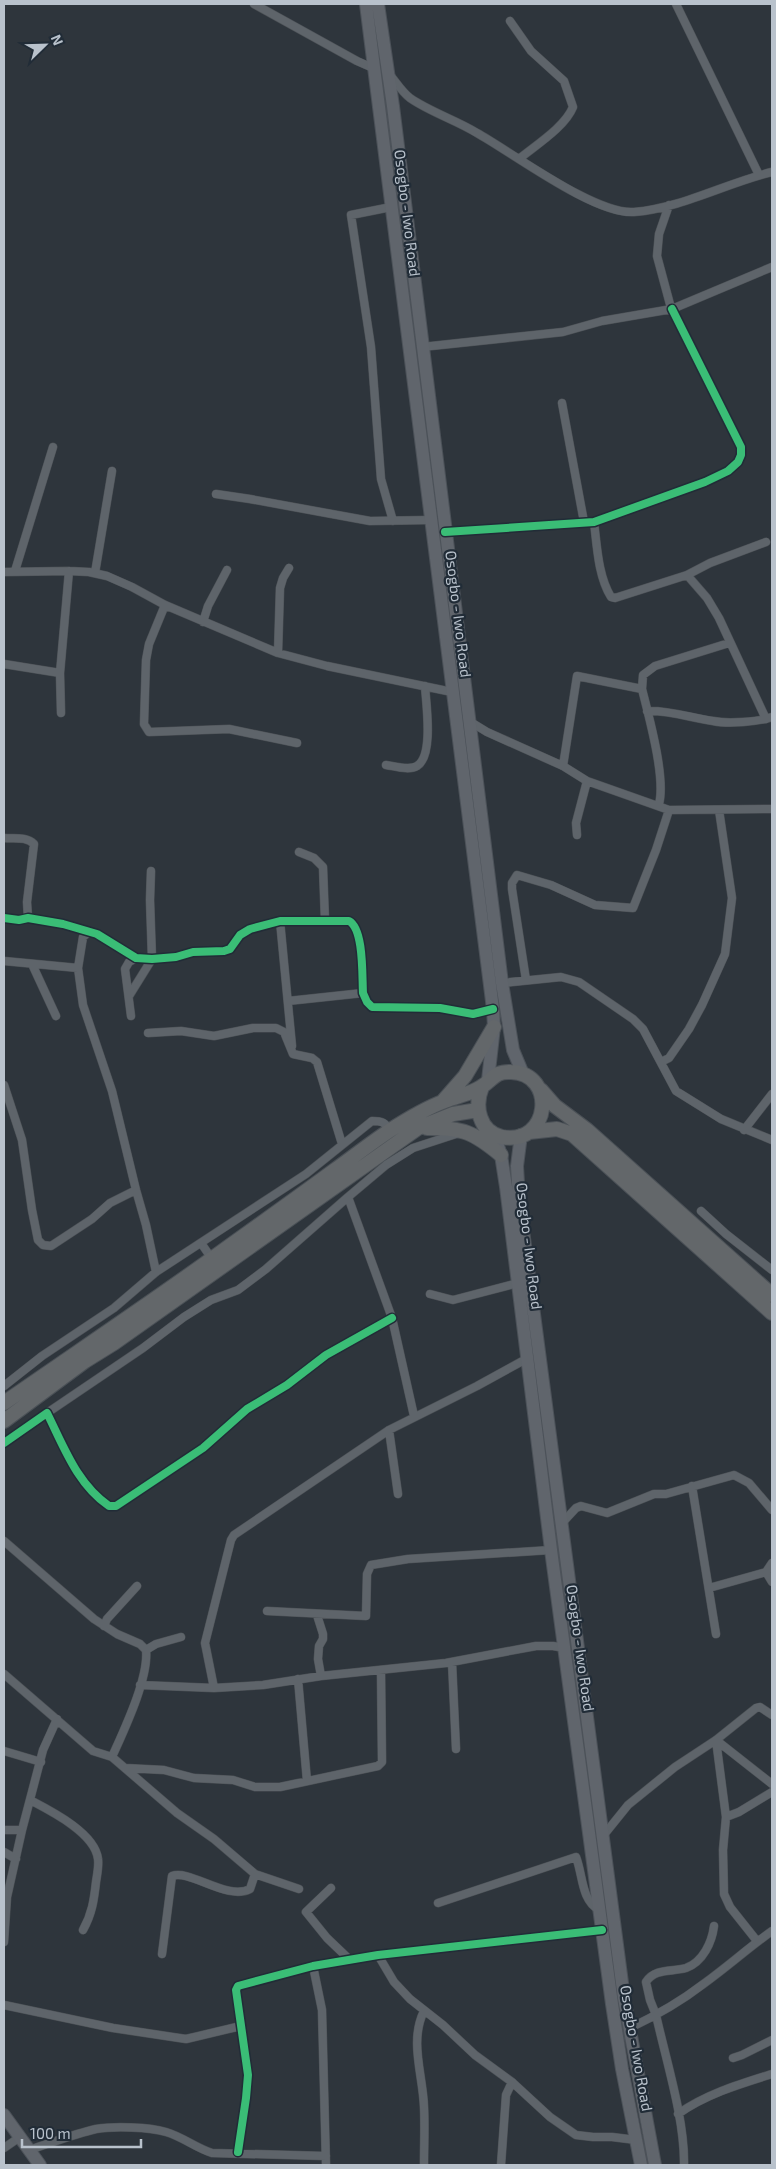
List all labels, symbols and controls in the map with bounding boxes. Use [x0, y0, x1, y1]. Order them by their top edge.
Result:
north arrow [20, 20, 70, 70]
text: N [48, 32, 67, 48]
street label: Osogbo - Iwo Road [391, 149, 425, 277]
street label: Osogbo - Iwo Road [442, 550, 476, 678]
street label: Osogbo - Iwo Road [513, 1182, 547, 1310]
street label: Osogbo - Iwo Road [563, 1584, 599, 1712]
street label: Osogbo - Iwo Road [617, 1984, 657, 2112]
scale bar [22, 2116, 141, 2148]
text: 100 m [30, 2124, 71, 2142]

